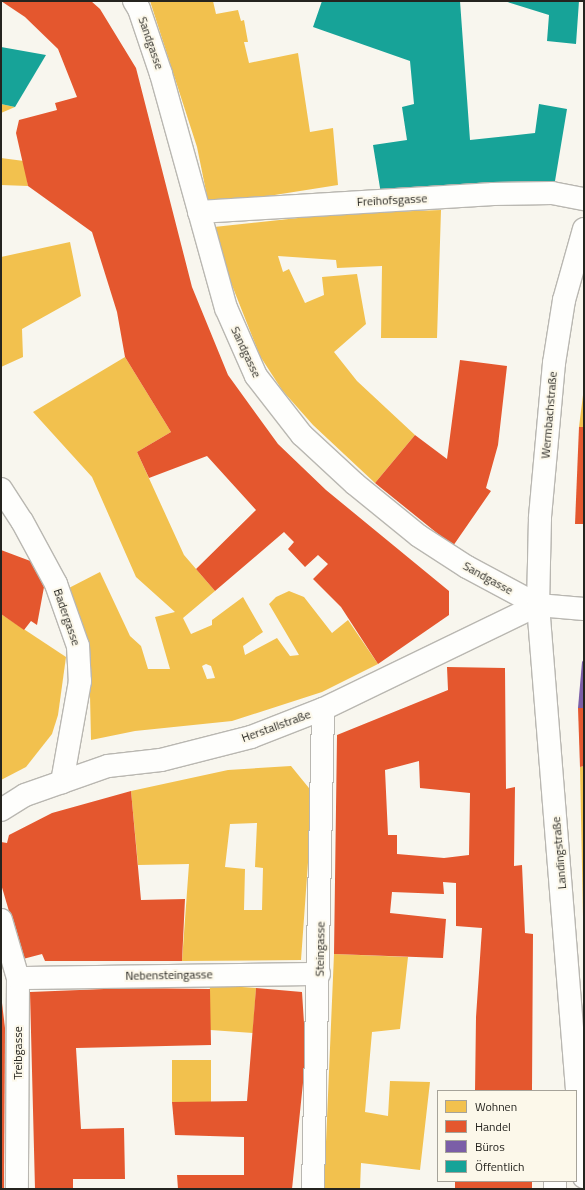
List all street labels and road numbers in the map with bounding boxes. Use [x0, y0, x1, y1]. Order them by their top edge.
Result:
street label: Sandgasse [135, 15, 167, 71]
street label: Freihofsgasse [356, 191, 428, 209]
street label: Sandgasse [228, 324, 264, 380]
street label: Wermbachstraße [538, 371, 560, 459]
street label: Sandgasse [461, 558, 515, 598]
street label: Badergasse [51, 587, 83, 647]
street label: Herstallstraße [239, 707, 313, 745]
street label: Landingstraße [549, 816, 569, 890]
street label: Steingasse [312, 921, 328, 977]
street label: Nebensteingasse [125, 967, 213, 983]
street label: Treibgasse [11, 1026, 25, 1080]

